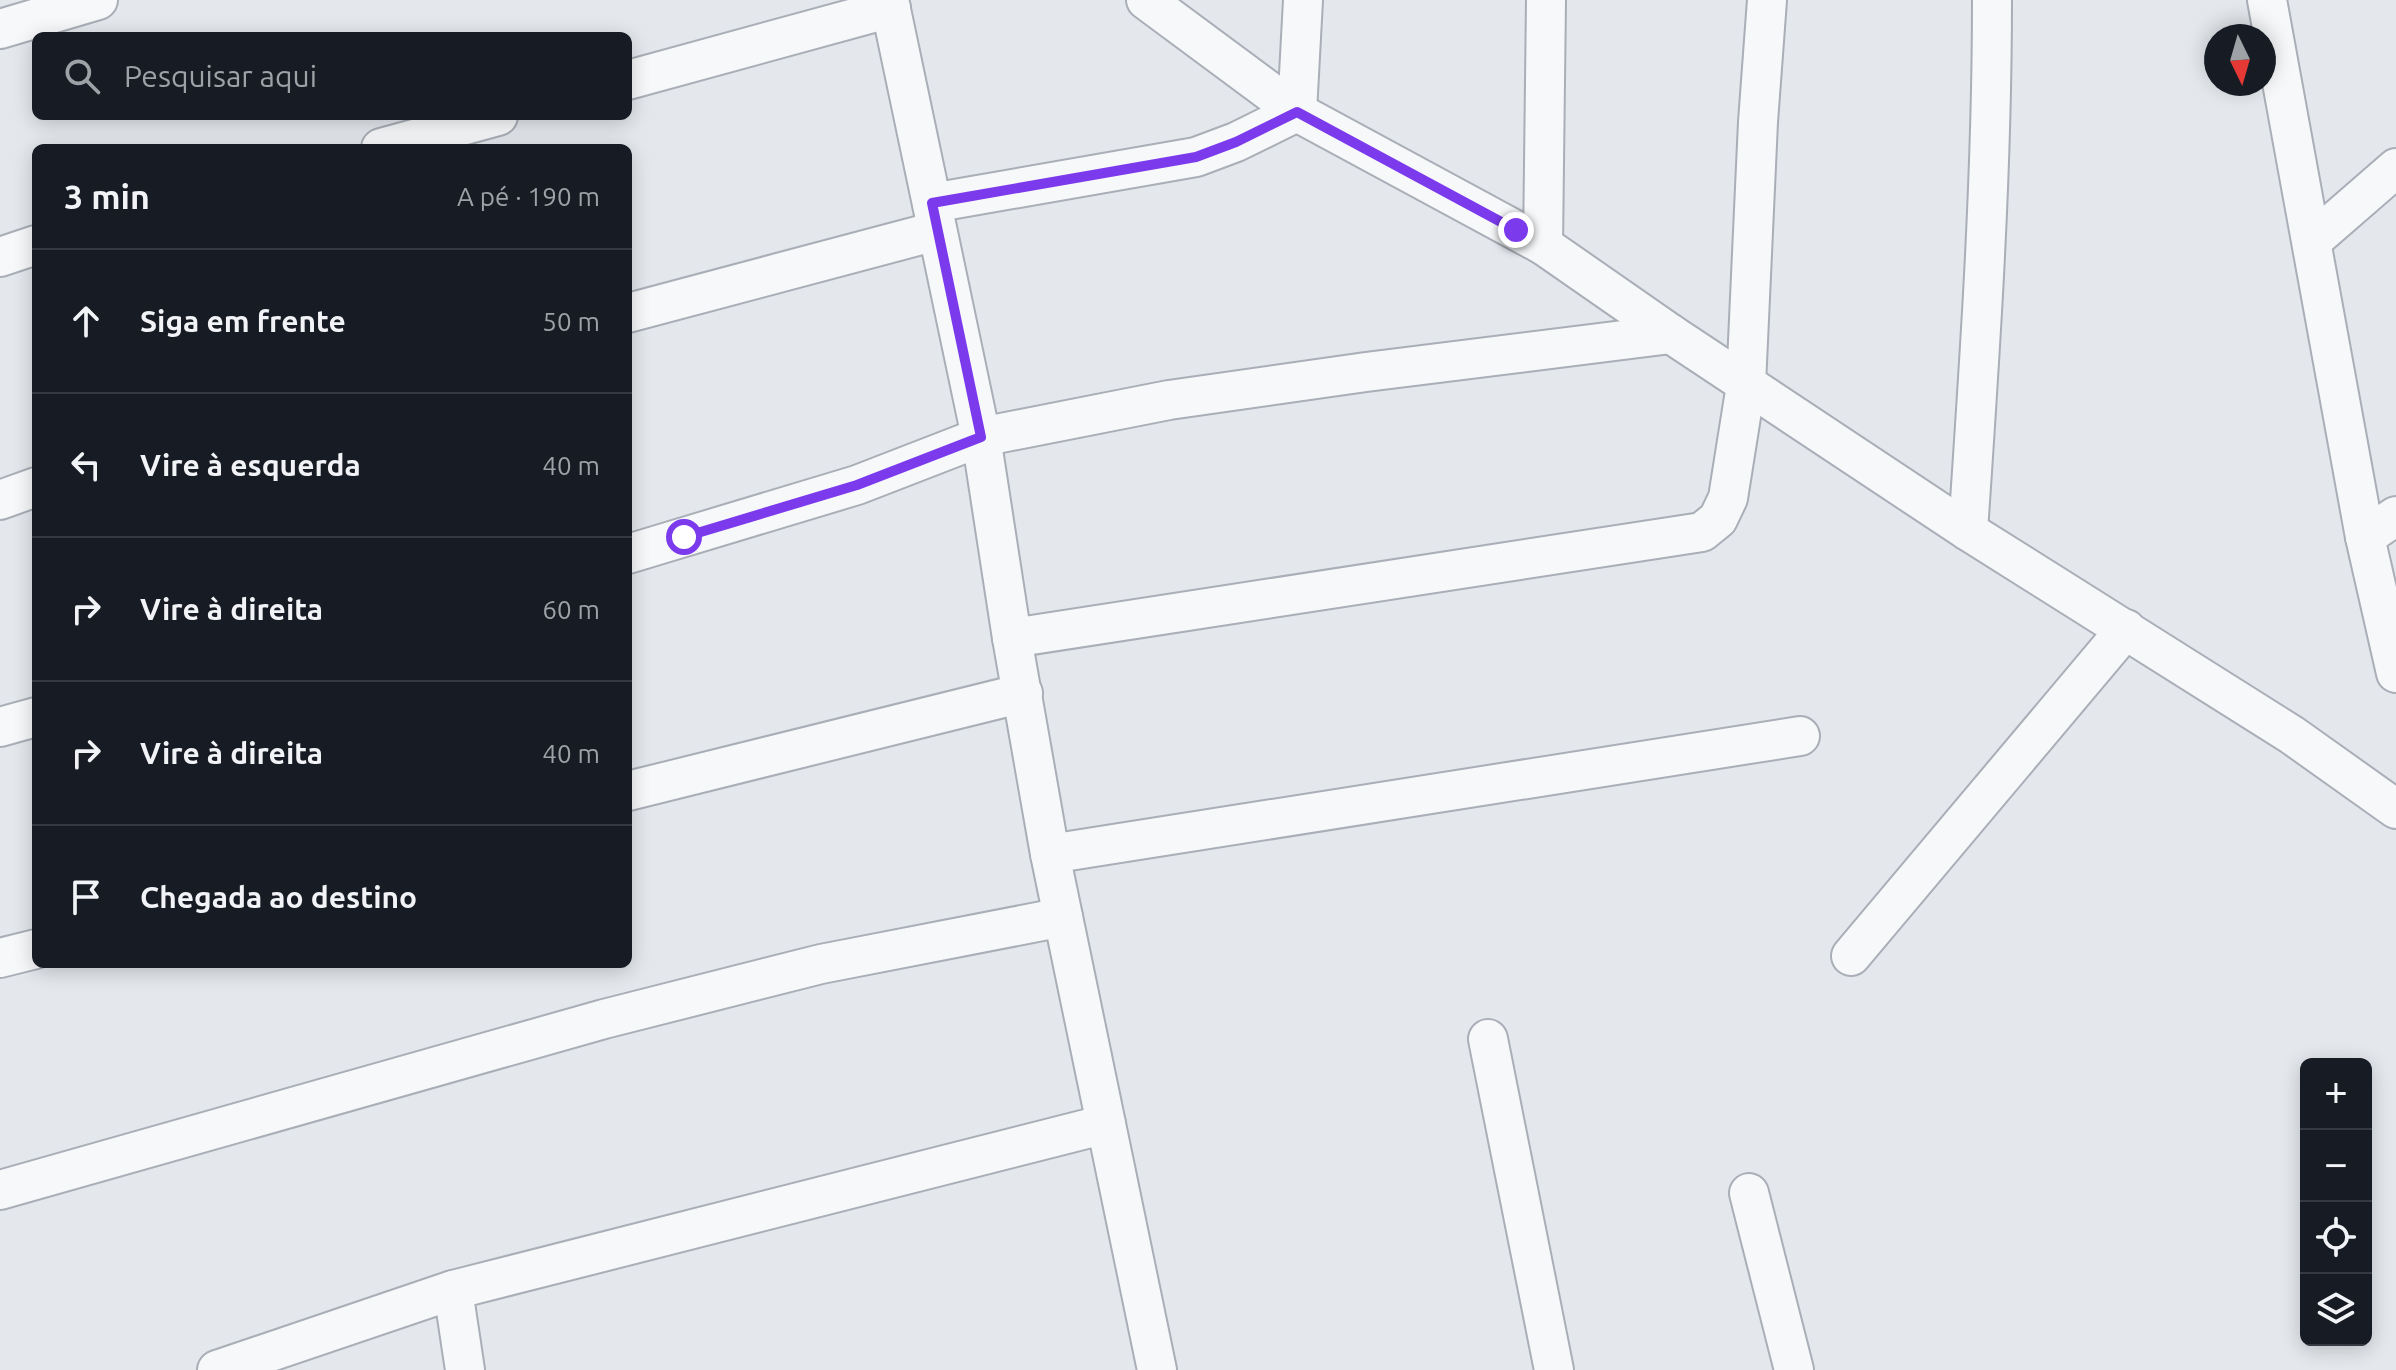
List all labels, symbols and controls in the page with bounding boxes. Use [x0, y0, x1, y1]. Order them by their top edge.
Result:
north arrow [2204, 24, 2276, 96]
search box [32, 32, 632, 120]
icon: search [60, 54, 104, 98]
text: Pesquisar aqui [124, 59, 317, 93]
text: 3 min [64, 177, 150, 215]
text: A pé · 190 m [457, 182, 600, 211]
route end [1498, 212, 1534, 248]
icon: ahead [64, 299, 108, 343]
text: Siga em frente [140, 304, 346, 338]
text: 50 m [542, 307, 600, 336]
icon: left [64, 443, 108, 487]
text: Vire à esquerda [140, 448, 361, 482]
text: 40 m [542, 451, 600, 480]
route start [666, 519, 702, 555]
icon: right [64, 587, 108, 631]
text: Vire à direita [140, 592, 323, 626]
text: 60 m [542, 595, 600, 624]
icon: right [64, 731, 108, 775]
text: Vire à direita [140, 736, 323, 770]
text: 40 m [542, 739, 600, 768]
icon: arrive [64, 875, 108, 919]
text: Chegada ao destino [140, 880, 417, 914]
map controls [2300, 1058, 2372, 1346]
button: + [2300, 1058, 2372, 1130]
button: − [2300, 1130, 2372, 1202]
button: locate [2300, 1202, 2372, 1274]
button: layers [2300, 1274, 2372, 1346]

